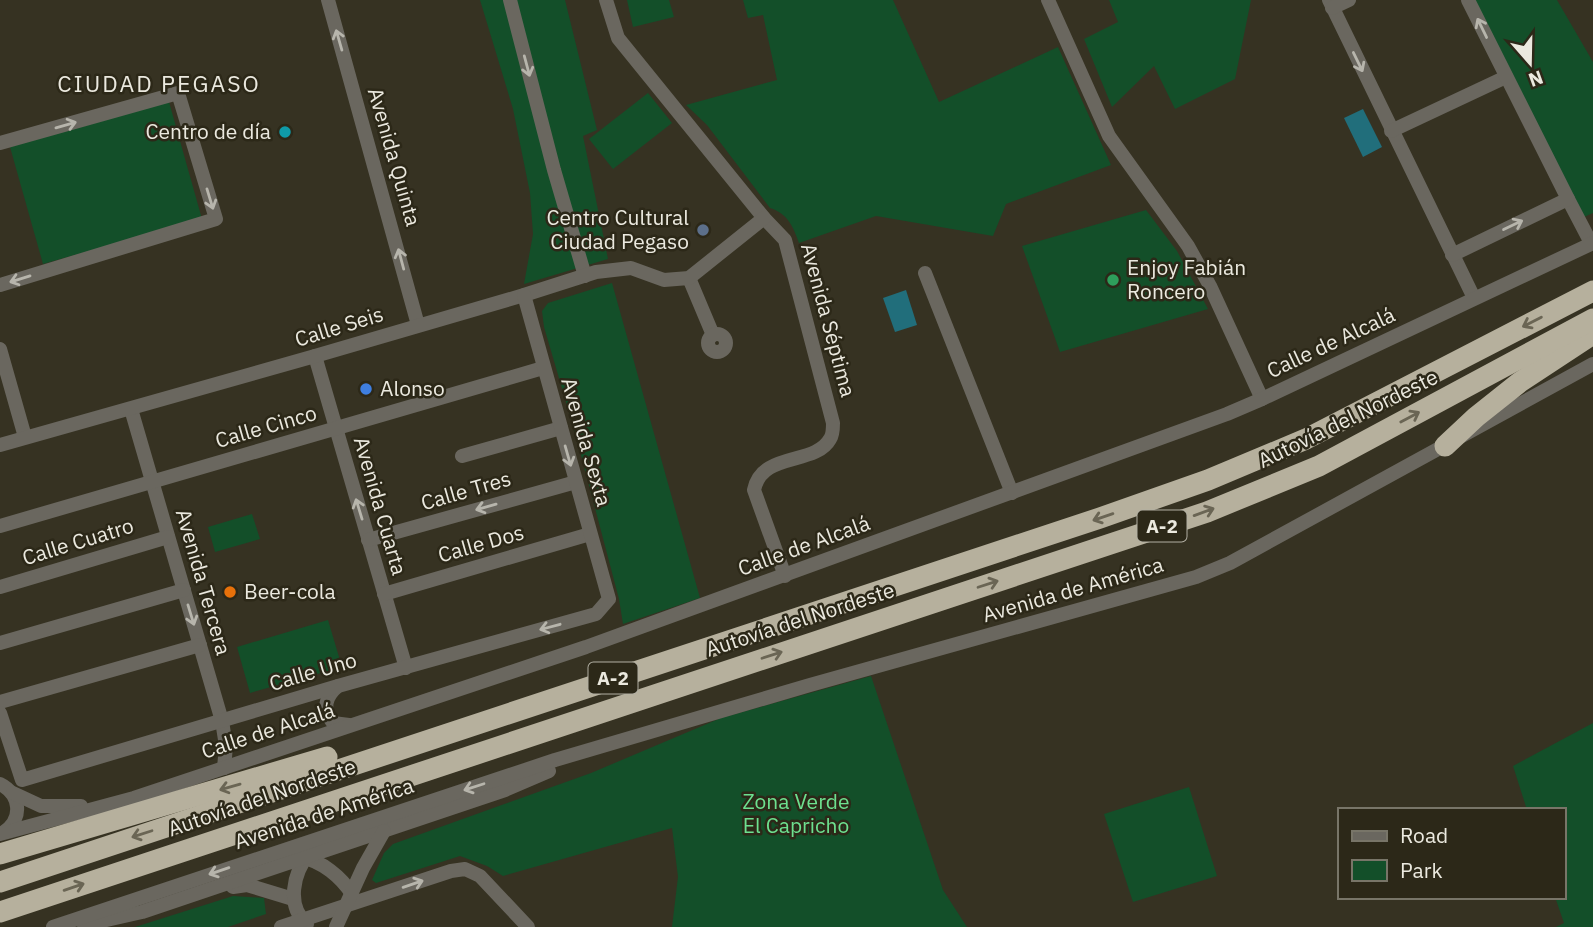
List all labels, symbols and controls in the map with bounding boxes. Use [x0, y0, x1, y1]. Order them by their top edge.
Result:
one-way arrow [1474, 18, 1488, 39]
north arrow [1495, 28, 1565, 98]
one-way arrow [332, 29, 345, 51]
one-way arrow [1352, 51, 1365, 72]
one-way arrow [521, 54, 534, 77]
text: N [1525, 65, 1546, 93]
district label: CIUDAD PEGASO [57, 68, 261, 98]
street label: Avenida Quinta [362, 84, 428, 229]
one-way arrow [54, 117, 76, 130]
place label: Centro de día [146, 117, 271, 145]
marker: Centro de día [277, 124, 293, 140]
one-way arrow [205, 187, 218, 209]
place label: Centro Cultural Ciudad Pegaso [546, 203, 689, 255]
one-way arrow [1502, 218, 1523, 232]
marker: Centro Cultural Ciudad Pegaso [695, 222, 711, 238]
street label: Avenida Séptima [795, 240, 863, 400]
one-way arrow [393, 248, 406, 270]
place label: Enjoy Fabián Roncero [1127, 253, 1246, 305]
marker: Enjoy Fabián Roncero [1105, 272, 1121, 288]
one-way arrow [9, 274, 31, 287]
street label: Calle Seis [291, 299, 386, 353]
street label: Calle de Alcalá [1262, 300, 1399, 384]
one-way arrow [1523, 315, 1543, 329]
street label: Autovía del Nordeste [1253, 362, 1442, 474]
place label: Alonso [380, 374, 445, 402]
street label: Avenida Sexta [555, 374, 619, 509]
marker: Alonso [358, 381, 374, 397]
street label: Calle Cinco [212, 398, 320, 454]
one-way arrow [1399, 410, 1420, 423]
street label: Avenida Cuarta [348, 433, 414, 578]
one-way arrow [563, 444, 576, 466]
street label: Calle Tres [417, 464, 514, 516]
one-way arrow [351, 498, 364, 520]
one-way arrow [476, 501, 498, 514]
street label: Avenida Tercera [170, 505, 238, 658]
one-way arrow [1193, 505, 1215, 518]
street label: Calle de Alcalá [734, 508, 874, 582]
road number: A-2 [1138, 510, 1186, 541]
street label: Calle Cuatro [19, 511, 137, 571]
one-way arrow [1092, 512, 1114, 524]
street label: Calle Dos [435, 517, 527, 569]
street label: Avenida de América [979, 550, 1166, 628]
street label: Autovía del Nordeste [702, 575, 898, 663]
place label: Beer-cola [244, 577, 336, 605]
one-way arrow [977, 577, 999, 590]
marker: Beer-cola [222, 584, 238, 600]
one-way arrow [186, 604, 199, 626]
one-way arrow [539, 621, 562, 634]
street label: Calle Uno [266, 645, 360, 697]
one-way arrow [761, 648, 783, 661]
road number: A-2 [588, 663, 638, 694]
street label: Calle de Alcalá [197, 695, 338, 765]
street label: Autovía del Nordeste [164, 752, 359, 842]
street label: Avenida de América [230, 771, 417, 855]
one-way arrow [219, 782, 241, 795]
one-way arrow [464, 782, 486, 794]
park label: Zona Verde El Capricho [743, 787, 849, 839]
legend [1338, 808, 1565, 899]
text: Road [1400, 821, 1448, 849]
one-way arrow [131, 829, 153, 841]
text: Park [1400, 856, 1443, 884]
one-way arrow [208, 866, 230, 878]
one-way arrow [401, 877, 423, 889]
one-way arrow [62, 880, 84, 892]

